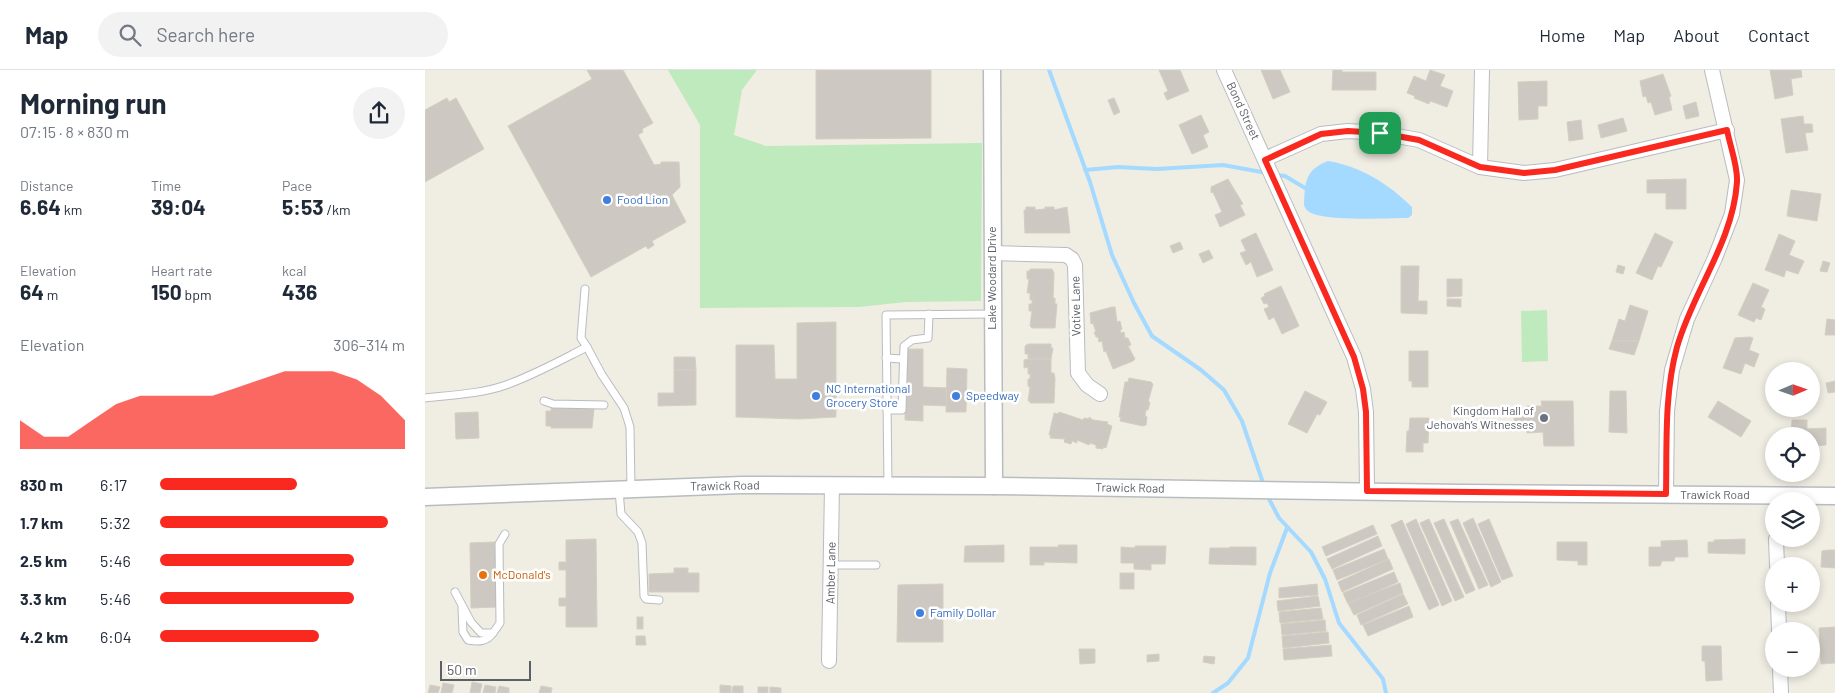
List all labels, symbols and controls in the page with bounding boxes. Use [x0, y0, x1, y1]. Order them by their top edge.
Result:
search box [98, 12, 448, 57]
text: Map [25, 20, 68, 49]
icon: search [116, 21, 144, 49]
text: Search here [156, 23, 255, 46]
text: Home [1539, 24, 1585, 46]
text: Map [1613, 24, 1645, 46]
text: About [1673, 24, 1720, 46]
text: Contact [1748, 24, 1810, 46]
street label: Bond Street [1224, 79, 1263, 142]
text: Morning run [20, 86, 167, 120]
button: share [353, 87, 405, 139]
pin [1359, 112, 1401, 154]
icon: arrive [1366, 119, 1394, 147]
text: 07:15 · 8 × 830 m [20, 122, 129, 141]
text: Distance [20, 177, 73, 194]
text: Time [151, 177, 181, 194]
text: Pace [282, 177, 312, 194]
place label: Food Lion [617, 192, 668, 206]
text: 6.64 [20, 194, 61, 219]
text: 39:04 [151, 194, 206, 219]
text: 5:53 [282, 194, 324, 219]
marker: Food Lion [601, 194, 613, 206]
text: km [61, 201, 82, 218]
text: /km [324, 201, 351, 218]
street label: Lake Woodard Drive [984, 226, 998, 330]
text: Elevation [20, 262, 76, 279]
text: Heart rate [151, 262, 212, 279]
text: kcal [282, 262, 306, 279]
street label: Votive Lane [1067, 276, 1083, 336]
text: 64 [20, 279, 44, 304]
text: 150 [151, 279, 182, 304]
text: 436 [282, 279, 317, 304]
text: m [44, 286, 58, 303]
text: bpm [182, 286, 211, 303]
text: Elevation [20, 335, 84, 354]
text: 306–314 m [333, 335, 405, 354]
north arrow [1765, 362, 1820, 418]
map controls [1765, 362, 1820, 677]
place label: NC International Grocery Store [826, 381, 910, 409]
place label: Speedway [966, 388, 1019, 402]
marker: NC International Grocery Store [810, 390, 822, 402]
marker: Speedway [950, 390, 962, 402]
place label: Kingdom Hall of Jehovah’s Witnesses [1427, 403, 1534, 431]
marker: Kingdom Hall of Jehovah’s Witnesses [1538, 412, 1550, 424]
button: locate [1765, 427, 1820, 482]
text: 830 m [20, 475, 63, 494]
text: 6:17 [100, 475, 127, 494]
street label: Trawick Road [690, 477, 760, 493]
street label: Trawick Road [1095, 479, 1165, 495]
street label: Trawick Road [1680, 487, 1750, 501]
button: layers [1765, 492, 1820, 547]
text: 1.7 km [20, 513, 63, 532]
text: 5:32 [100, 513, 130, 532]
street label: Amber Lane [822, 542, 838, 604]
text: 2.5 km [20, 551, 67, 570]
text: 5:46 [100, 551, 131, 570]
button: + [1765, 557, 1820, 612]
place label: McDonald's [493, 567, 551, 581]
marker: McDonald's [477, 569, 489, 581]
text: 3.3 km [20, 589, 67, 608]
text: 5:46 [100, 589, 131, 608]
place label: Family Dollar [930, 605, 997, 619]
marker: Family Dollar [914, 607, 926, 619]
button: − [1765, 622, 1820, 677]
text: 4.2 km [20, 627, 68, 646]
text: 6:04 [100, 627, 132, 646]
scale bar [440, 658, 531, 681]
text: 50 m [447, 661, 476, 678]

